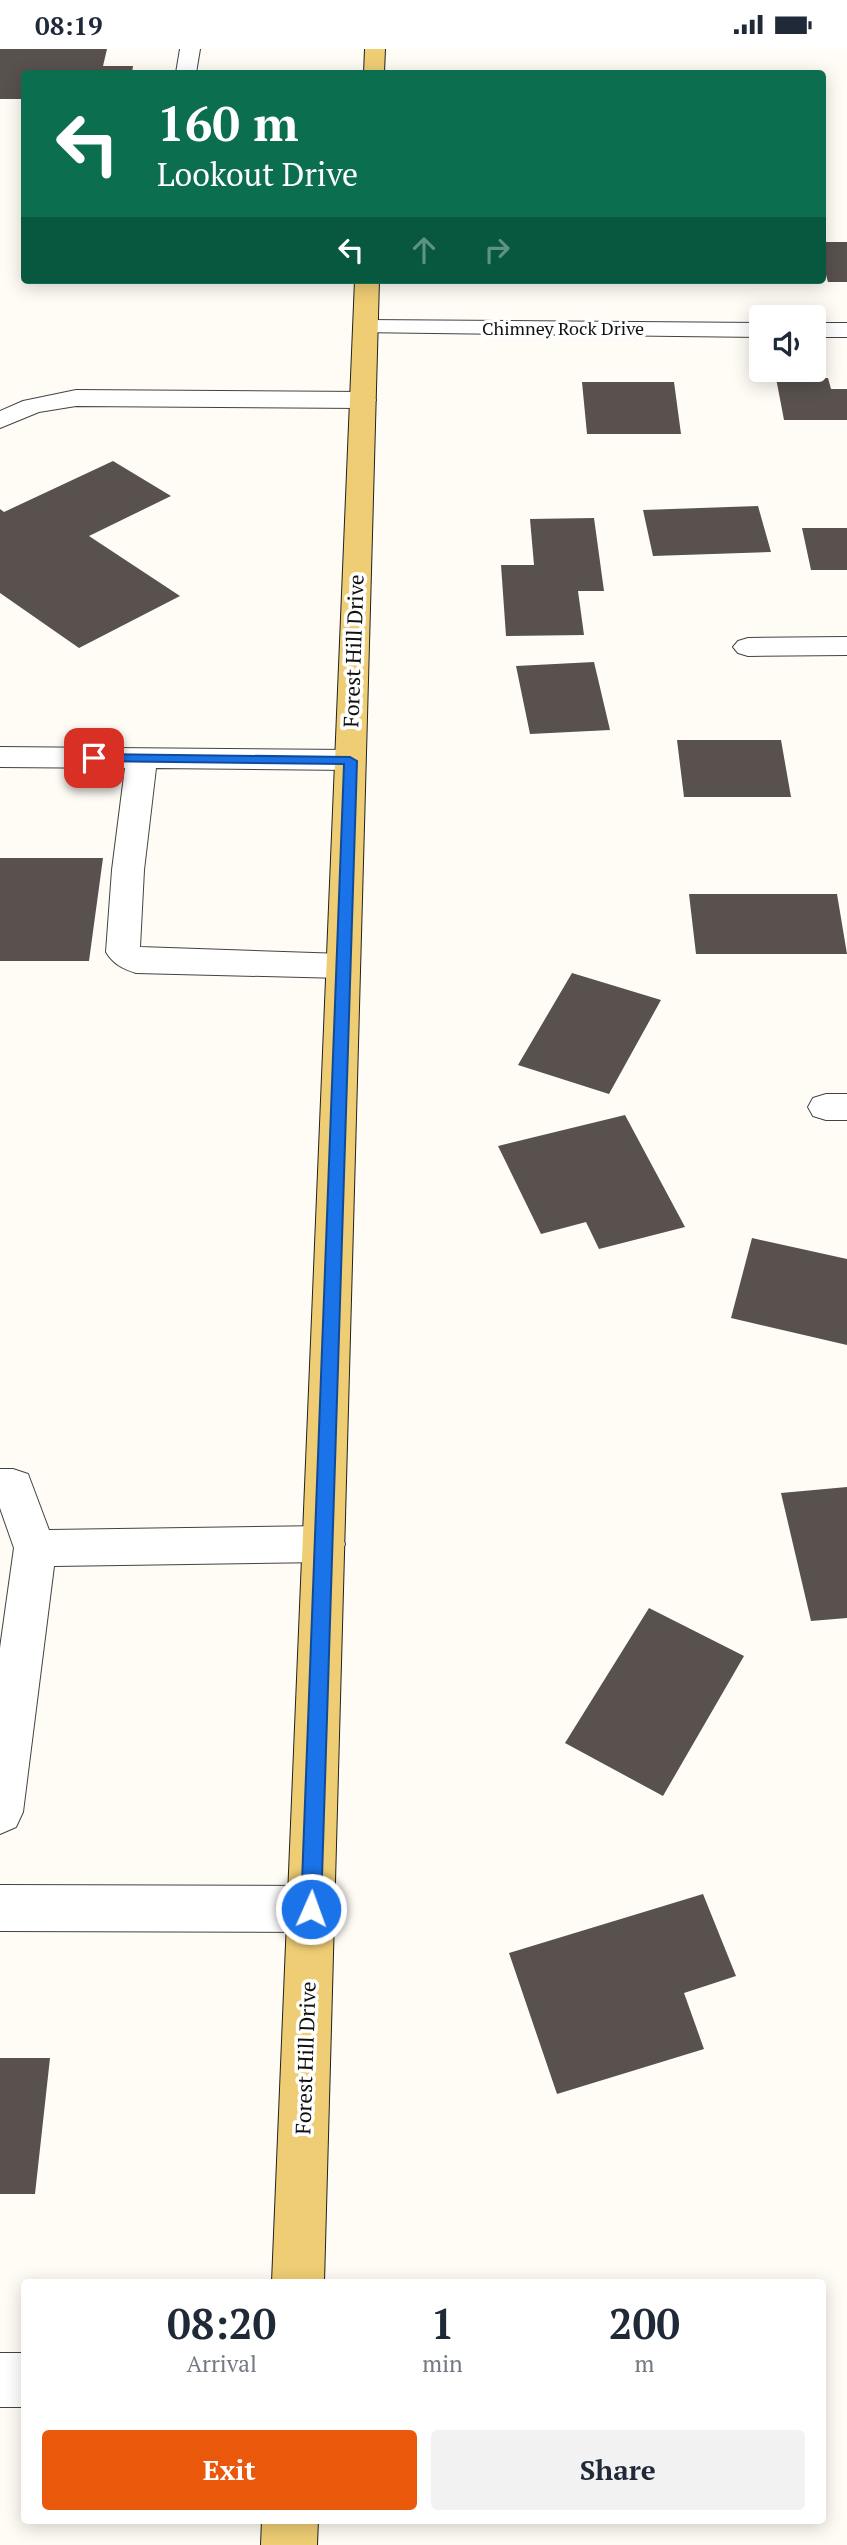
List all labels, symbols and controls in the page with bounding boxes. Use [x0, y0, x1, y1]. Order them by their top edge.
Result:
text: 08:19 [35, 8, 103, 42]
text: 160 m [157, 90, 299, 155]
icon: left [42, 98, 133, 189]
text: Lookout Drive [157, 153, 358, 195]
icon: left [332, 231, 370, 269]
icon: ahead [405, 231, 443, 269]
icon: right [478, 231, 516, 269]
map controls [749, 305, 826, 382]
button: sound [749, 305, 826, 382]
street label: Chimney Rock Drive [482, 316, 644, 340]
street label: Forest Hill Drive [336, 574, 370, 728]
pin [64, 728, 124, 788]
icon: arrive [75, 739, 113, 777]
position arrow [274, 1872, 348, 1946]
street label: Forest Hill Drive [288, 1981, 322, 2135]
text: 08:20 [167, 2295, 276, 2351]
text: 1 [431, 2295, 454, 2351]
text: 200 [609, 2295, 680, 2351]
text: Arrival [186, 2348, 257, 2379]
text: min [422, 2348, 463, 2379]
text: m [634, 2348, 654, 2379]
button: Exit [42, 2430, 417, 2510]
button: Share [431, 2430, 805, 2510]

